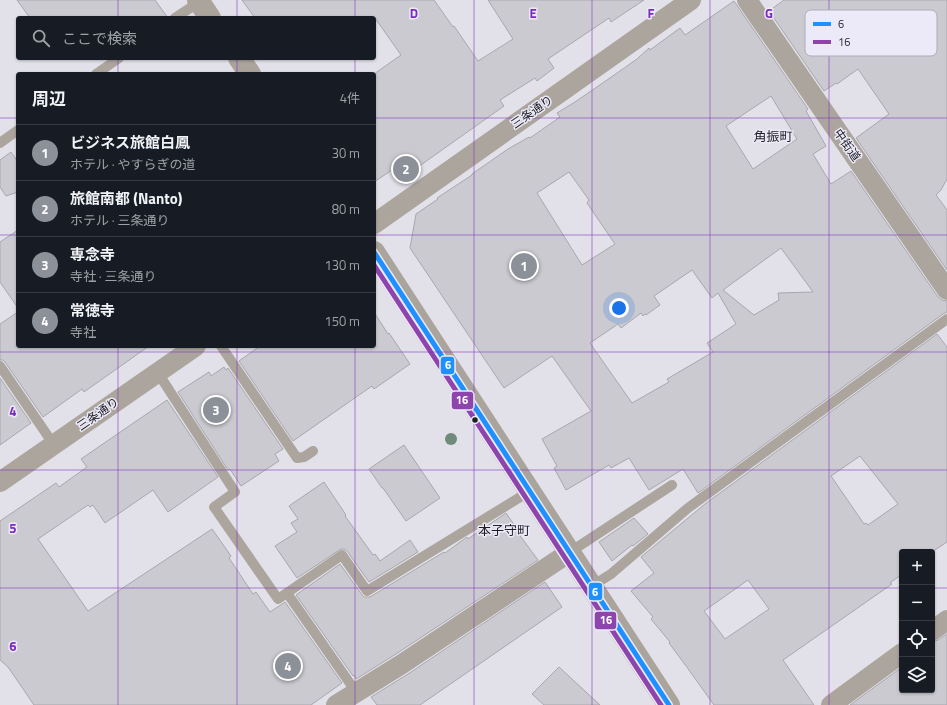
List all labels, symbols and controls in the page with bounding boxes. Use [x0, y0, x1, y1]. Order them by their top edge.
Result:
text: D [410, 3, 418, 23]
text: E [529, 3, 537, 23]
text: F [648, 3, 655, 23]
text: G [765, 3, 773, 23]
legend [805, 10, 937, 56]
search box [16, 16, 376, 60]
text: 6 [838, 16, 844, 32]
icon: search [30, 27, 52, 49]
text: ここで検索 [62, 27, 137, 50]
text: 16 [838, 34, 850, 50]
text: 周辺 [32, 86, 66, 112]
text: 4件 [340, 88, 360, 108]
street label: 三条通り [507, 90, 557, 133]
street label: 中街道 [829, 125, 866, 165]
district label: 角振町 [753, 126, 793, 146]
text: ビジネス旅館白鳳 [70, 131, 190, 154]
text: 1 [41, 143, 49, 163]
text: 30 m [332, 143, 360, 163]
text: ホテル · やすらぎの道 [70, 154, 196, 174]
pin: 2 [393, 154, 419, 184]
text: 旅館南都 (Nanto) [70, 187, 182, 210]
text: 2 [41, 199, 49, 219]
text: 80 m [332, 199, 360, 219]
text: ホテル · 三条通り [70, 210, 170, 230]
text: 専念寺 [70, 243, 115, 266]
pin: 1 [511, 251, 537, 281]
text: 3 [41, 255, 49, 275]
text: 130 m [324, 255, 360, 275]
text: 寺社 · 三条通り [70, 266, 157, 286]
your location [609, 298, 629, 318]
text: 常徳寺 [70, 299, 115, 322]
text: 4 [41, 311, 49, 331]
text: 150 m [324, 311, 360, 331]
text: 寺社 [70, 322, 96, 342]
line badge: 6 [440, 356, 455, 375]
text: 6 [445, 357, 451, 373]
line badge: 16 [451, 391, 474, 410]
street label: 三条通り [73, 392, 123, 435]
text: 16 [456, 392, 468, 408]
pin: 3 [203, 395, 229, 425]
text: 4 [9, 401, 17, 421]
unlabelled marker [470, 415, 480, 425]
text: 5 [9, 518, 17, 538]
district label: 本子守町 [478, 520, 530, 540]
map controls [899, 549, 935, 693]
button: + [899, 549, 935, 585]
line badge: 6 [588, 582, 603, 601]
text: 6 [592, 584, 598, 600]
button: − [899, 585, 935, 621]
line badge: 16 [594, 611, 617, 630]
text: 16 [600, 612, 612, 628]
button: locate [899, 621, 935, 657]
text: 6 [9, 636, 17, 656]
pin: 4 [275, 651, 301, 681]
button: layers [899, 657, 935, 693]

